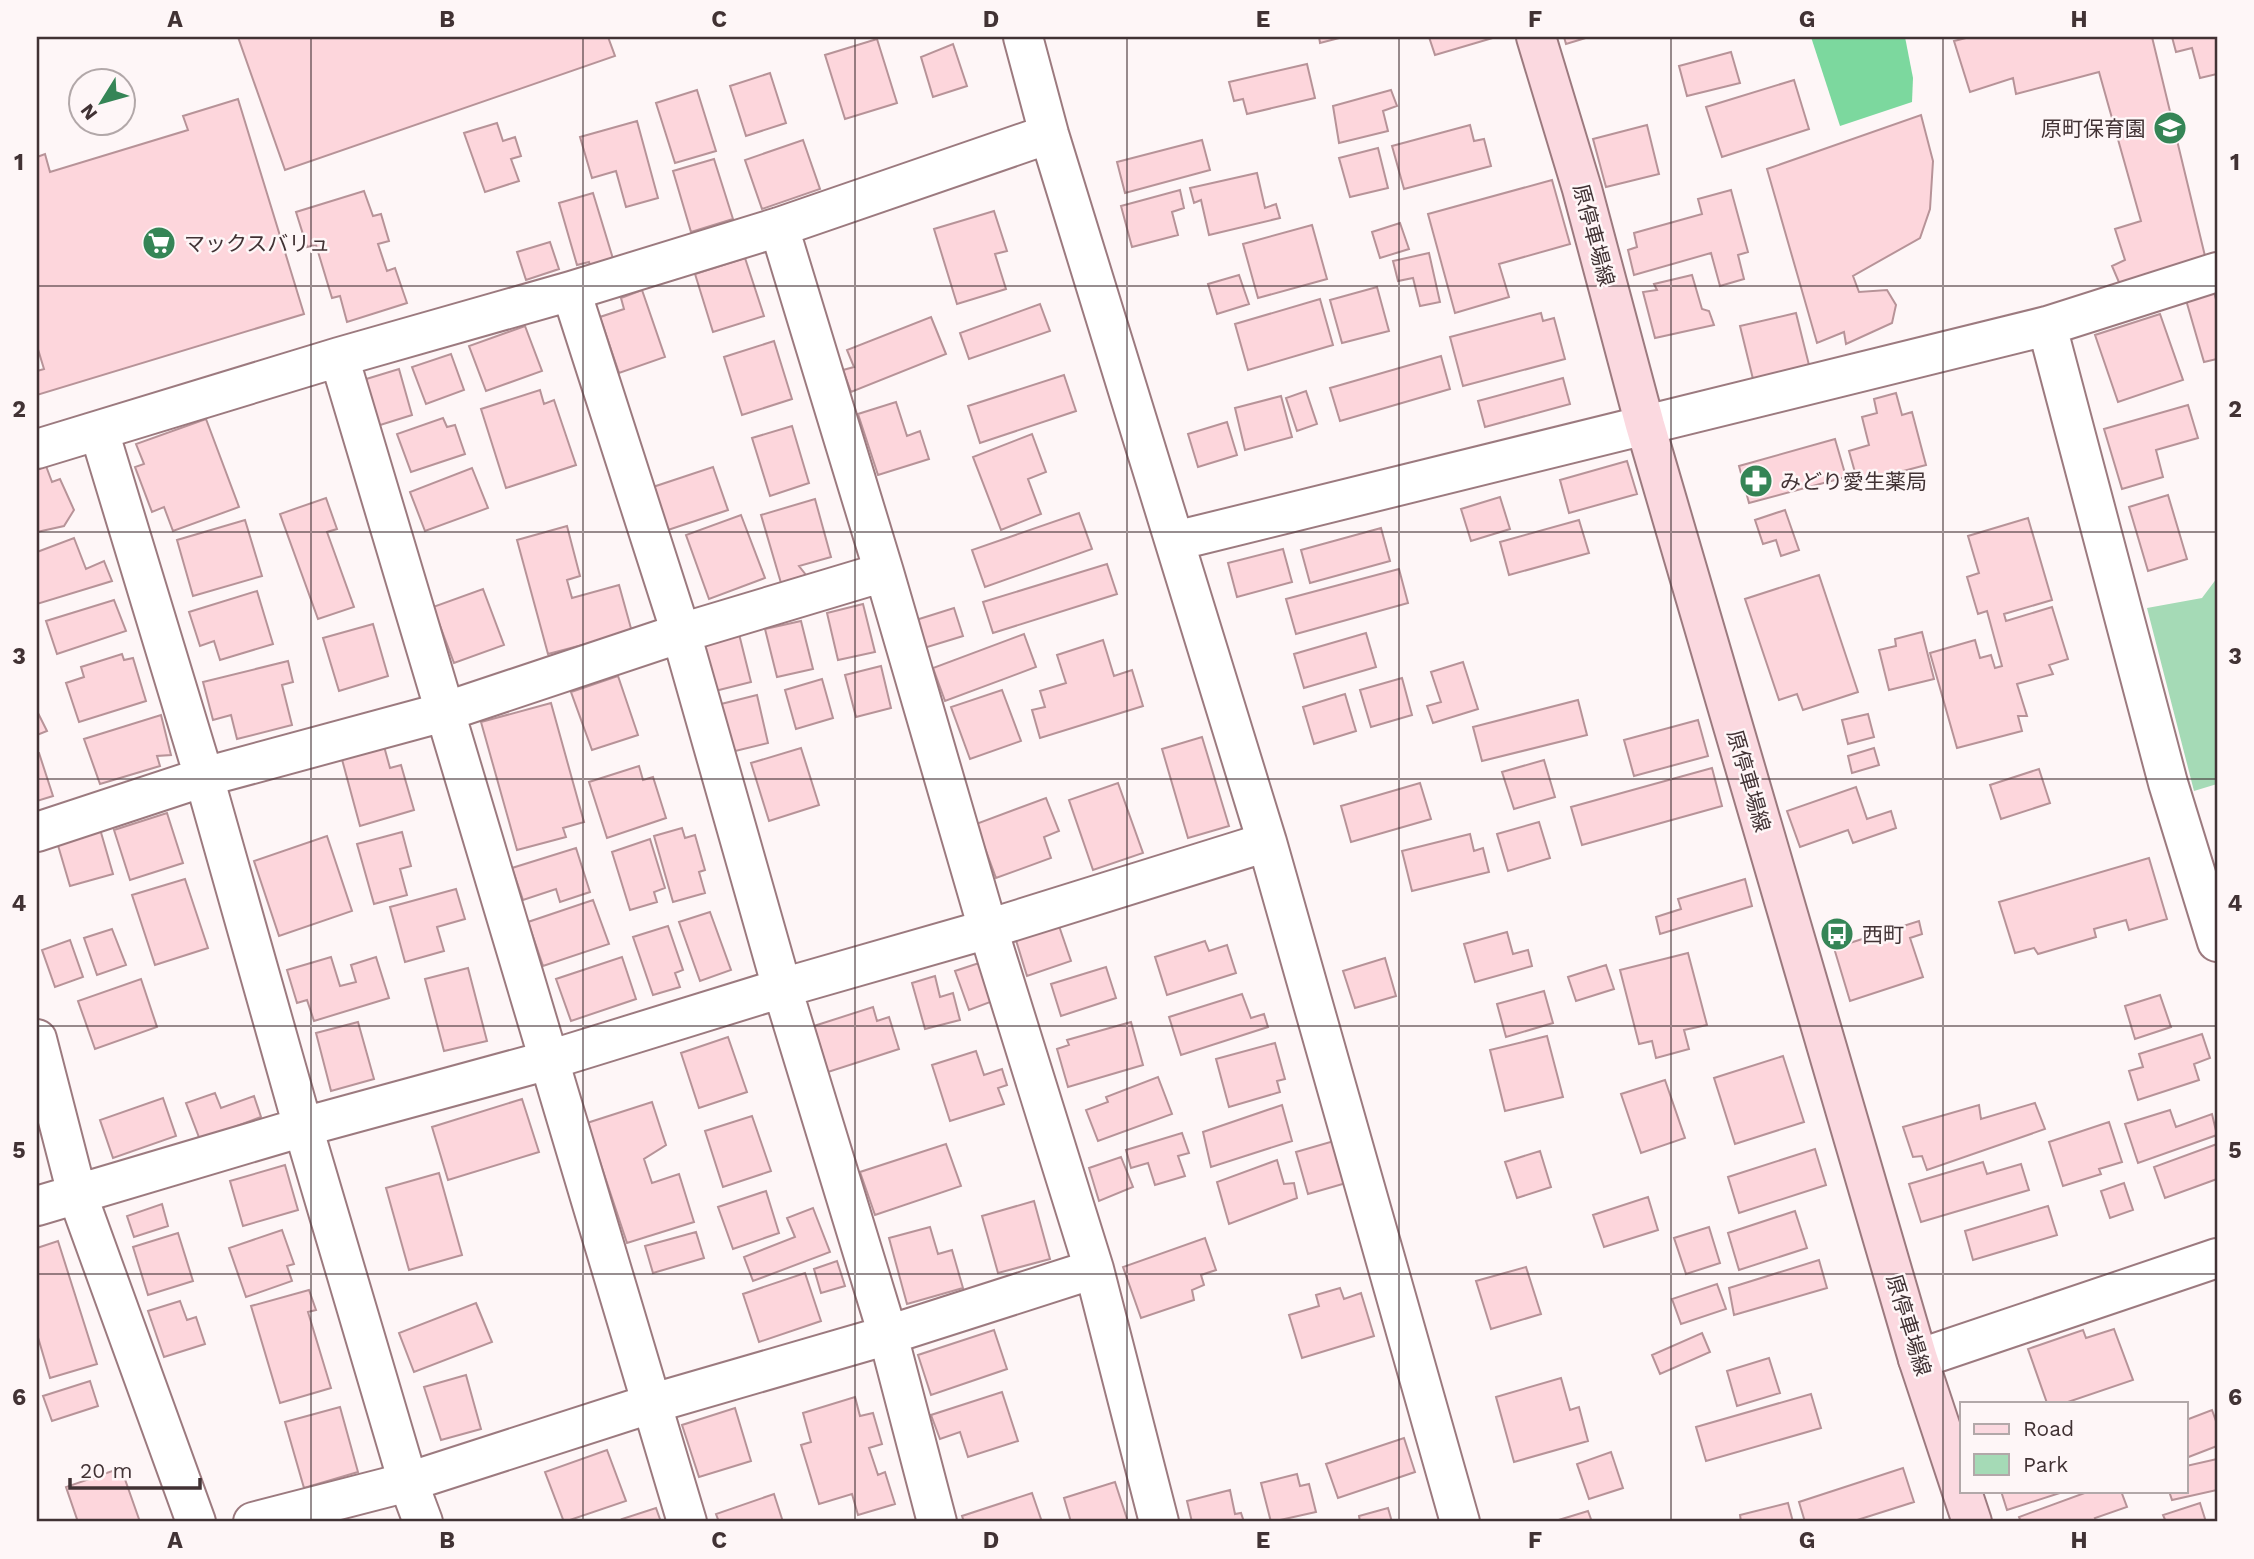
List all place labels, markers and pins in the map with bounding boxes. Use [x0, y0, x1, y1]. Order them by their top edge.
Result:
school or university icon: 原町保育園 [2151, 109, 2189, 147]
place label: 原町保育園 [2041, 116, 2146, 141]
supermarket icon: マックスバリュ [140, 224, 178, 262]
place label: マックスバリュ [184, 231, 330, 256]
pharmacy icon: みどり愛生薬局 [1737, 462, 1775, 500]
place label: みどり愛生薬局 [1780, 469, 1927, 494]
bus stop icon: 西町 [1818, 915, 1856, 953]
place label: 西町 [1862, 922, 1904, 947]

